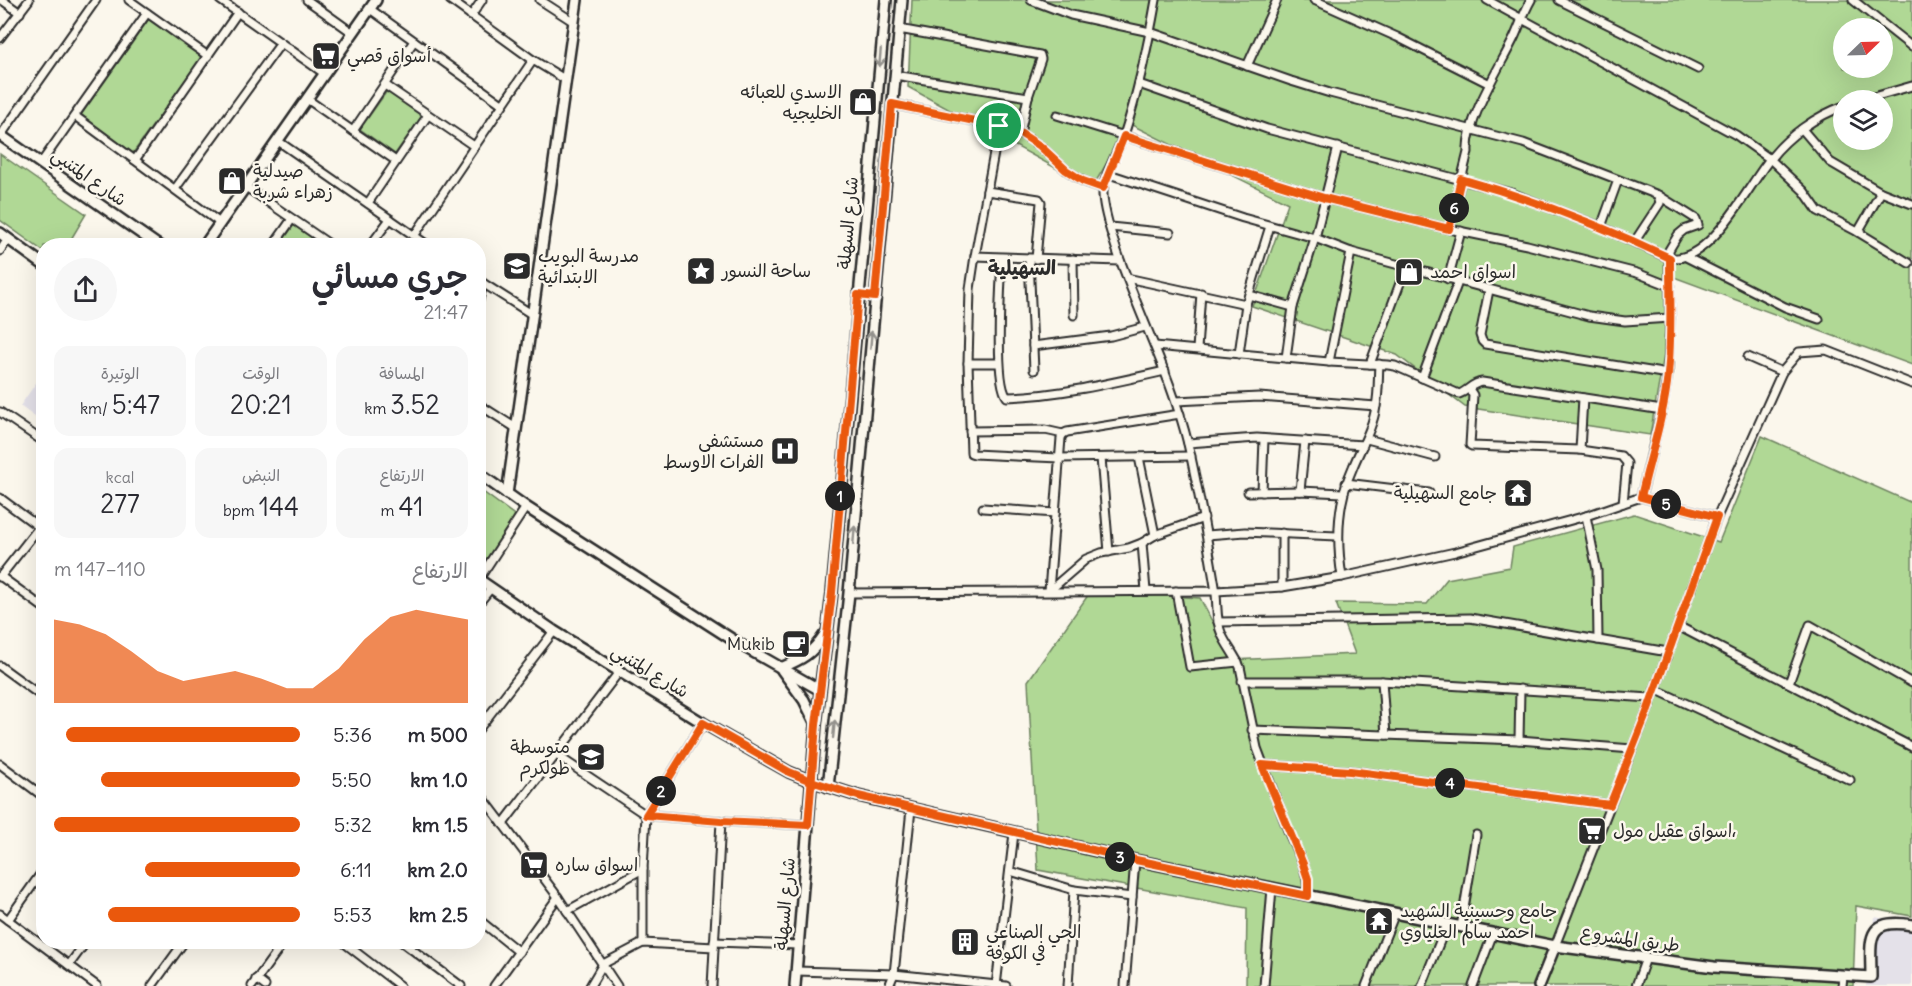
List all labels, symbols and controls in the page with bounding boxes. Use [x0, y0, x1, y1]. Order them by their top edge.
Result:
north arrow [1833, 18, 1893, 78]
map controls [1833, 18, 1893, 150]
supermarket icon: أسواق قصي [310, 40, 342, 72]
place label: أسواق قصي [347, 44, 432, 72]
one-way arrow [874, 48, 885, 68]
place label: الاسدي للعبائه الخليجيه [740, 80, 842, 124]
shop icon: الاسدي للعبائه الخليجيه [847, 86, 879, 118]
button: layers [1833, 90, 1893, 150]
pin [973, 100, 1024, 151]
icon: arrive [982, 109, 1015, 142]
street label: شارع المتنبي [44, 142, 131, 215]
place label: صيدلية زهراء شربة [253, 159, 333, 203]
shop icon: صيدلية زهراء شربة [216, 165, 248, 197]
street label: شارع السهلة [832, 176, 864, 270]
pin: 6 [1439, 193, 1469, 223]
text: 6 [1449, 198, 1459, 218]
place label: مدرسة البويب الابتدائية [538, 244, 639, 288]
school or university icon: مدرسة البويب الابتدائية [501, 250, 533, 282]
text: جري مسائي [311, 255, 468, 297]
place icon: ساحة النسور [685, 255, 717, 287]
district label: السهيلية [988, 255, 1056, 280]
shop icon: اسواق احمد [1393, 256, 1425, 288]
button: share [54, 258, 117, 321]
place label: ساحة النسور [720, 259, 811, 282]
place label: اسواق احمد [1430, 260, 1516, 283]
text: 21:47 [423, 299, 468, 324]
one-way arrow [866, 331, 877, 351]
text: الوتيرة [101, 363, 139, 383]
text: الوقت [242, 363, 280, 383]
text: المسافة [379, 363, 425, 383]
text: 5:47 [112, 388, 160, 421]
text: 20:21 [230, 388, 292, 421]
text: 3.52 [390, 388, 440, 421]
text: /km [80, 398, 112, 418]
text: km [364, 398, 390, 418]
place label: مستشفى الفرات الاوسط [663, 429, 764, 473]
hospital icon: مستشفى الفرات الاوسط [769, 435, 801, 467]
text: النبض [242, 465, 280, 485]
text: الارتفاع [380, 465, 424, 485]
text: kcal [106, 467, 134, 487]
temple icon: جامع السهيلية [1502, 477, 1534, 509]
pin: 1 [825, 481, 855, 511]
place label: جامع السهيلية [1394, 481, 1497, 506]
text: 1 [837, 486, 843, 506]
text: 277 [100, 487, 140, 520]
pin: 5 [1651, 489, 1681, 519]
text: 144 [259, 490, 299, 523]
text: 41 [398, 490, 423, 523]
text: 5 [1661, 494, 1671, 514]
text: bpm [223, 500, 259, 520]
text: m [381, 500, 398, 520]
one-way arrow [849, 525, 860, 545]
text: 110–147 m [54, 556, 146, 581]
text: الارتفاع [412, 558, 468, 583]
cafe icon: Mukib [780, 628, 812, 660]
place label: Mukib [727, 632, 775, 655]
street label: شارع المتنبي [605, 638, 693, 707]
one-way arrow [829, 719, 840, 739]
text: 5:36 [333, 722, 372, 747]
text: 500 m [408, 722, 468, 747]
place label: متوسطة طولكرم [510, 735, 570, 782]
school or university icon: متوسطة طولكرم [575, 741, 607, 773]
text: 5:50 [331, 767, 372, 792]
text: 1.0 km [410, 767, 468, 792]
pin: 4 [1435, 768, 1465, 798]
text: 4 [1445, 773, 1455, 793]
pin: 2 [646, 776, 676, 806]
text: 2 [657, 781, 665, 801]
text: 5:32 [334, 812, 372, 837]
text: 1.5 km [412, 812, 468, 837]
supermarket icon: اسواق عقيل مول، [1576, 815, 1608, 847]
place label: اسواق عقيل مول، [1613, 819, 1737, 842]
pin: 3 [1105, 842, 1135, 872]
text: 3 [1115, 847, 1125, 867]
supermarket icon: اسواق ساره [518, 849, 550, 881]
place label: اسواق ساره [555, 853, 638, 876]
text: 6:11 [340, 857, 372, 882]
text: 2.0 km [407, 857, 468, 882]
street label: شارع السهلة [769, 857, 801, 951]
place label: جامع وحسينية الشهيد احمد سالم العلياوي [1400, 899, 1557, 946]
text: 5:53 [333, 902, 372, 927]
text: 2.5 km [409, 902, 468, 927]
temple icon: جامع وحسينية الشهيد احمد سالم العلياوي [1363, 905, 1395, 937]
place label: الحي الصناعي في الكوفة [986, 920, 1081, 966]
street label: طريق المشروع [1579, 920, 1681, 958]
building icon: الحي الصناعي في الكوفة [949, 926, 981, 958]

